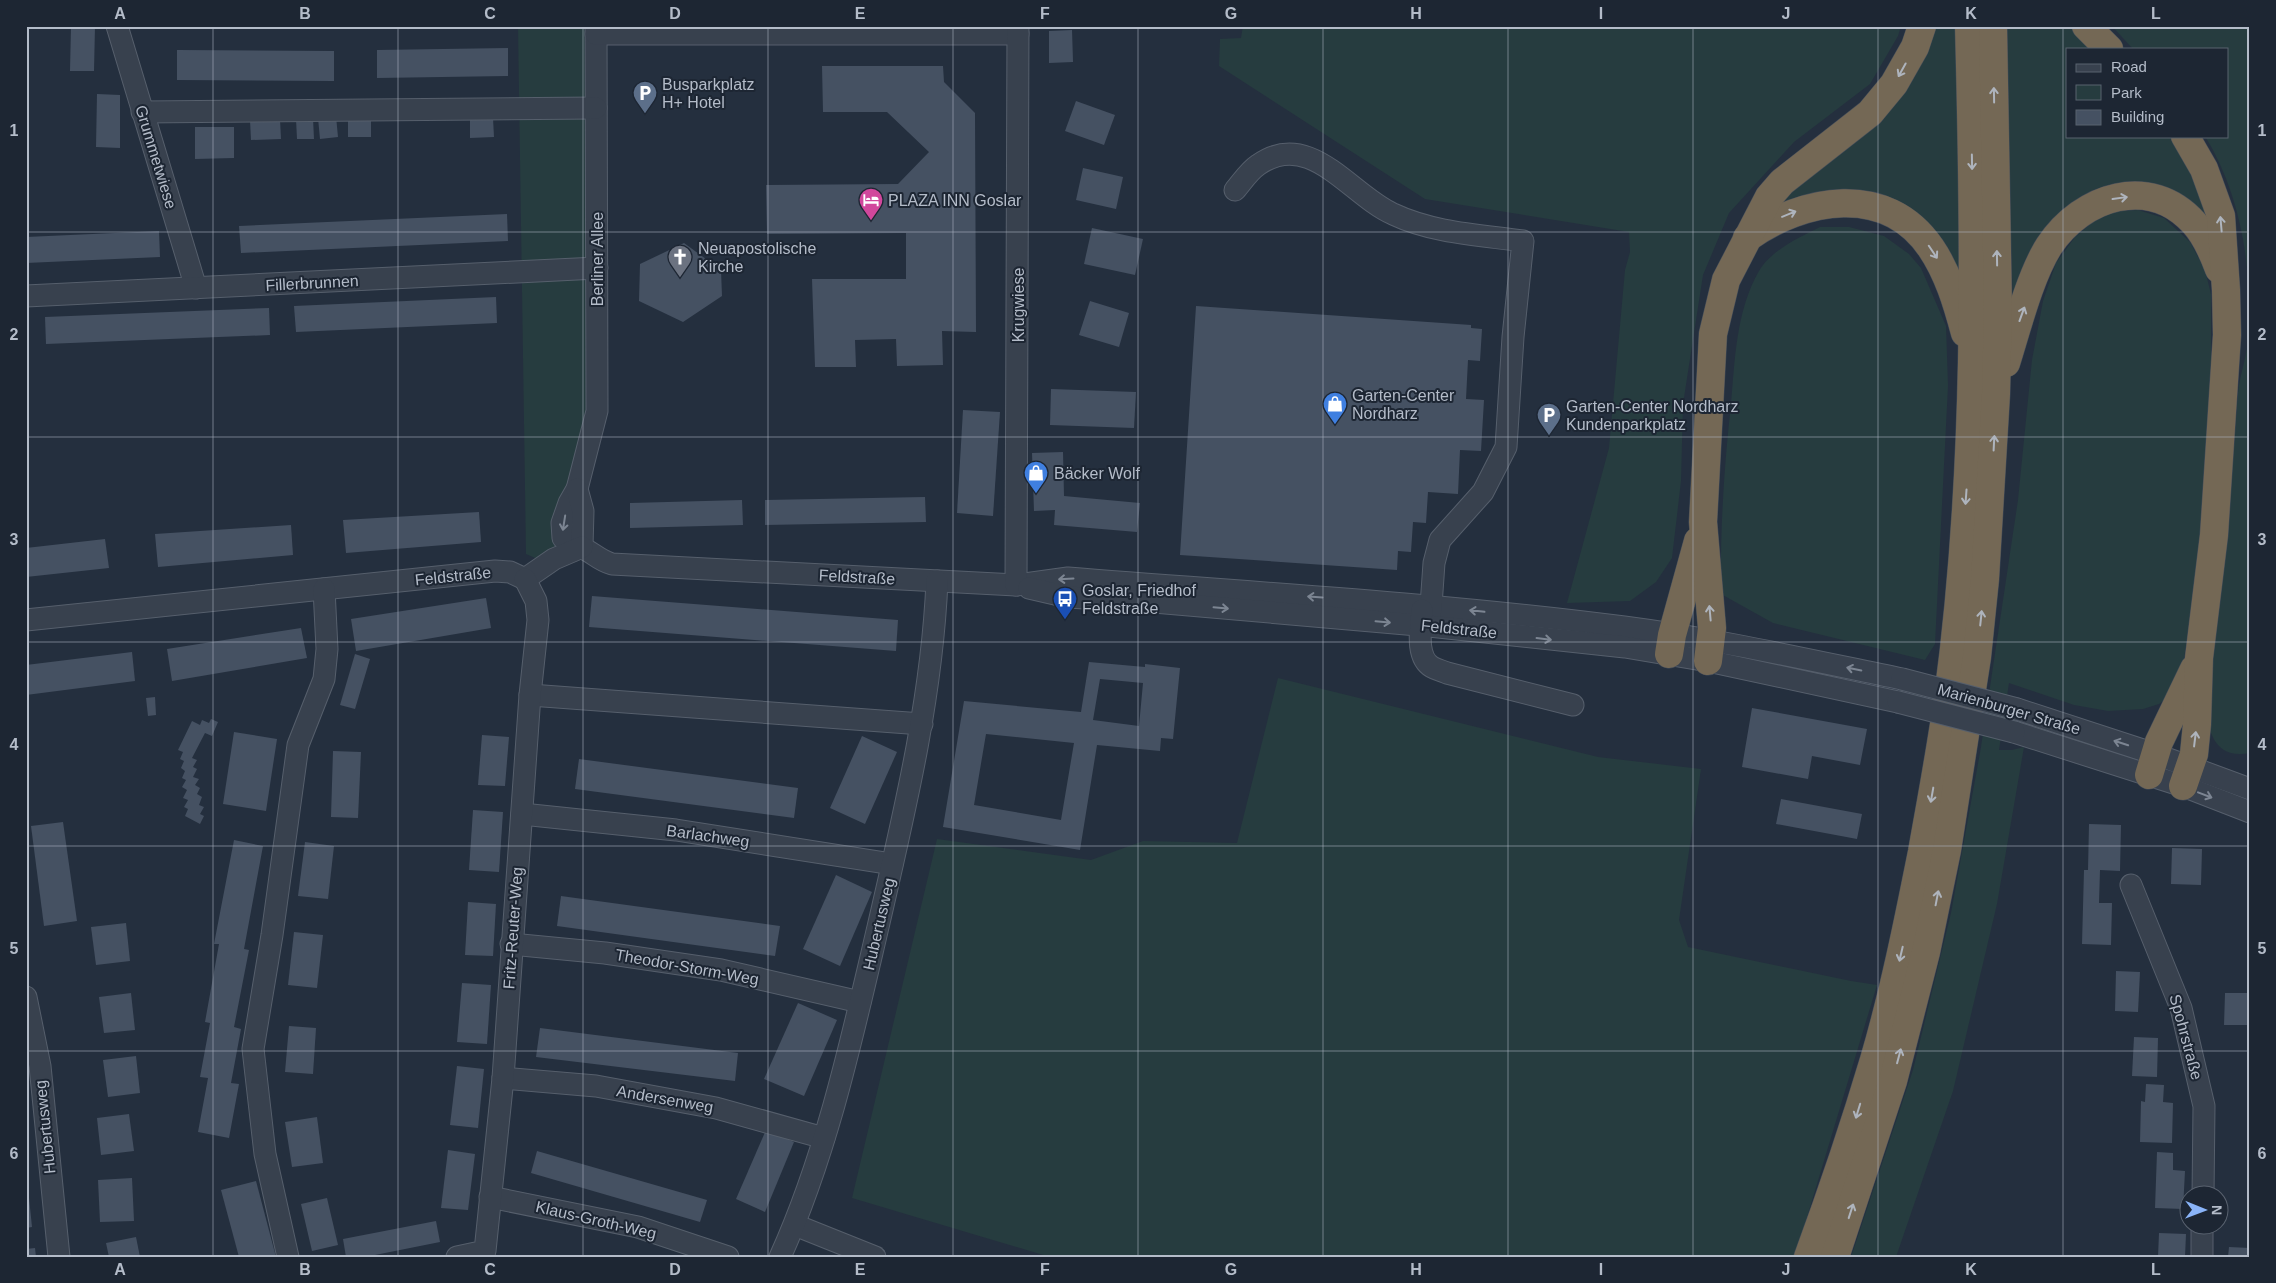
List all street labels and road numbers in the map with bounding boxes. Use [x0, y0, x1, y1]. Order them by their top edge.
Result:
street label: Grummetwiese [132, 103, 180, 211]
street label: Berliner Allee [589, 212, 606, 306]
street label: Krugwiese [1010, 268, 1027, 342]
street label: Fillerbrunnen [265, 272, 359, 294]
street label: Feldstraße [414, 564, 492, 588]
street label: Feldstraße [818, 567, 896, 587]
street label: Feldstraße [1420, 617, 1498, 641]
street label: Marienburger Straße [1936, 680, 2082, 738]
street label: Barlachweg [665, 822, 751, 850]
street label: Fritz-Reuter-Weg [500, 866, 526, 990]
street label: Hubertusweg [860, 876, 898, 972]
street label: Theodor-Storm-Weg [614, 946, 760, 988]
street label: Spohrstraße [2166, 992, 2206, 1082]
street label: Hubertusweg [32, 1079, 58, 1175]
street label: Andersenweg [615, 1082, 715, 1116]
street label: Klaus-Groth-Weg [534, 1198, 658, 1242]

